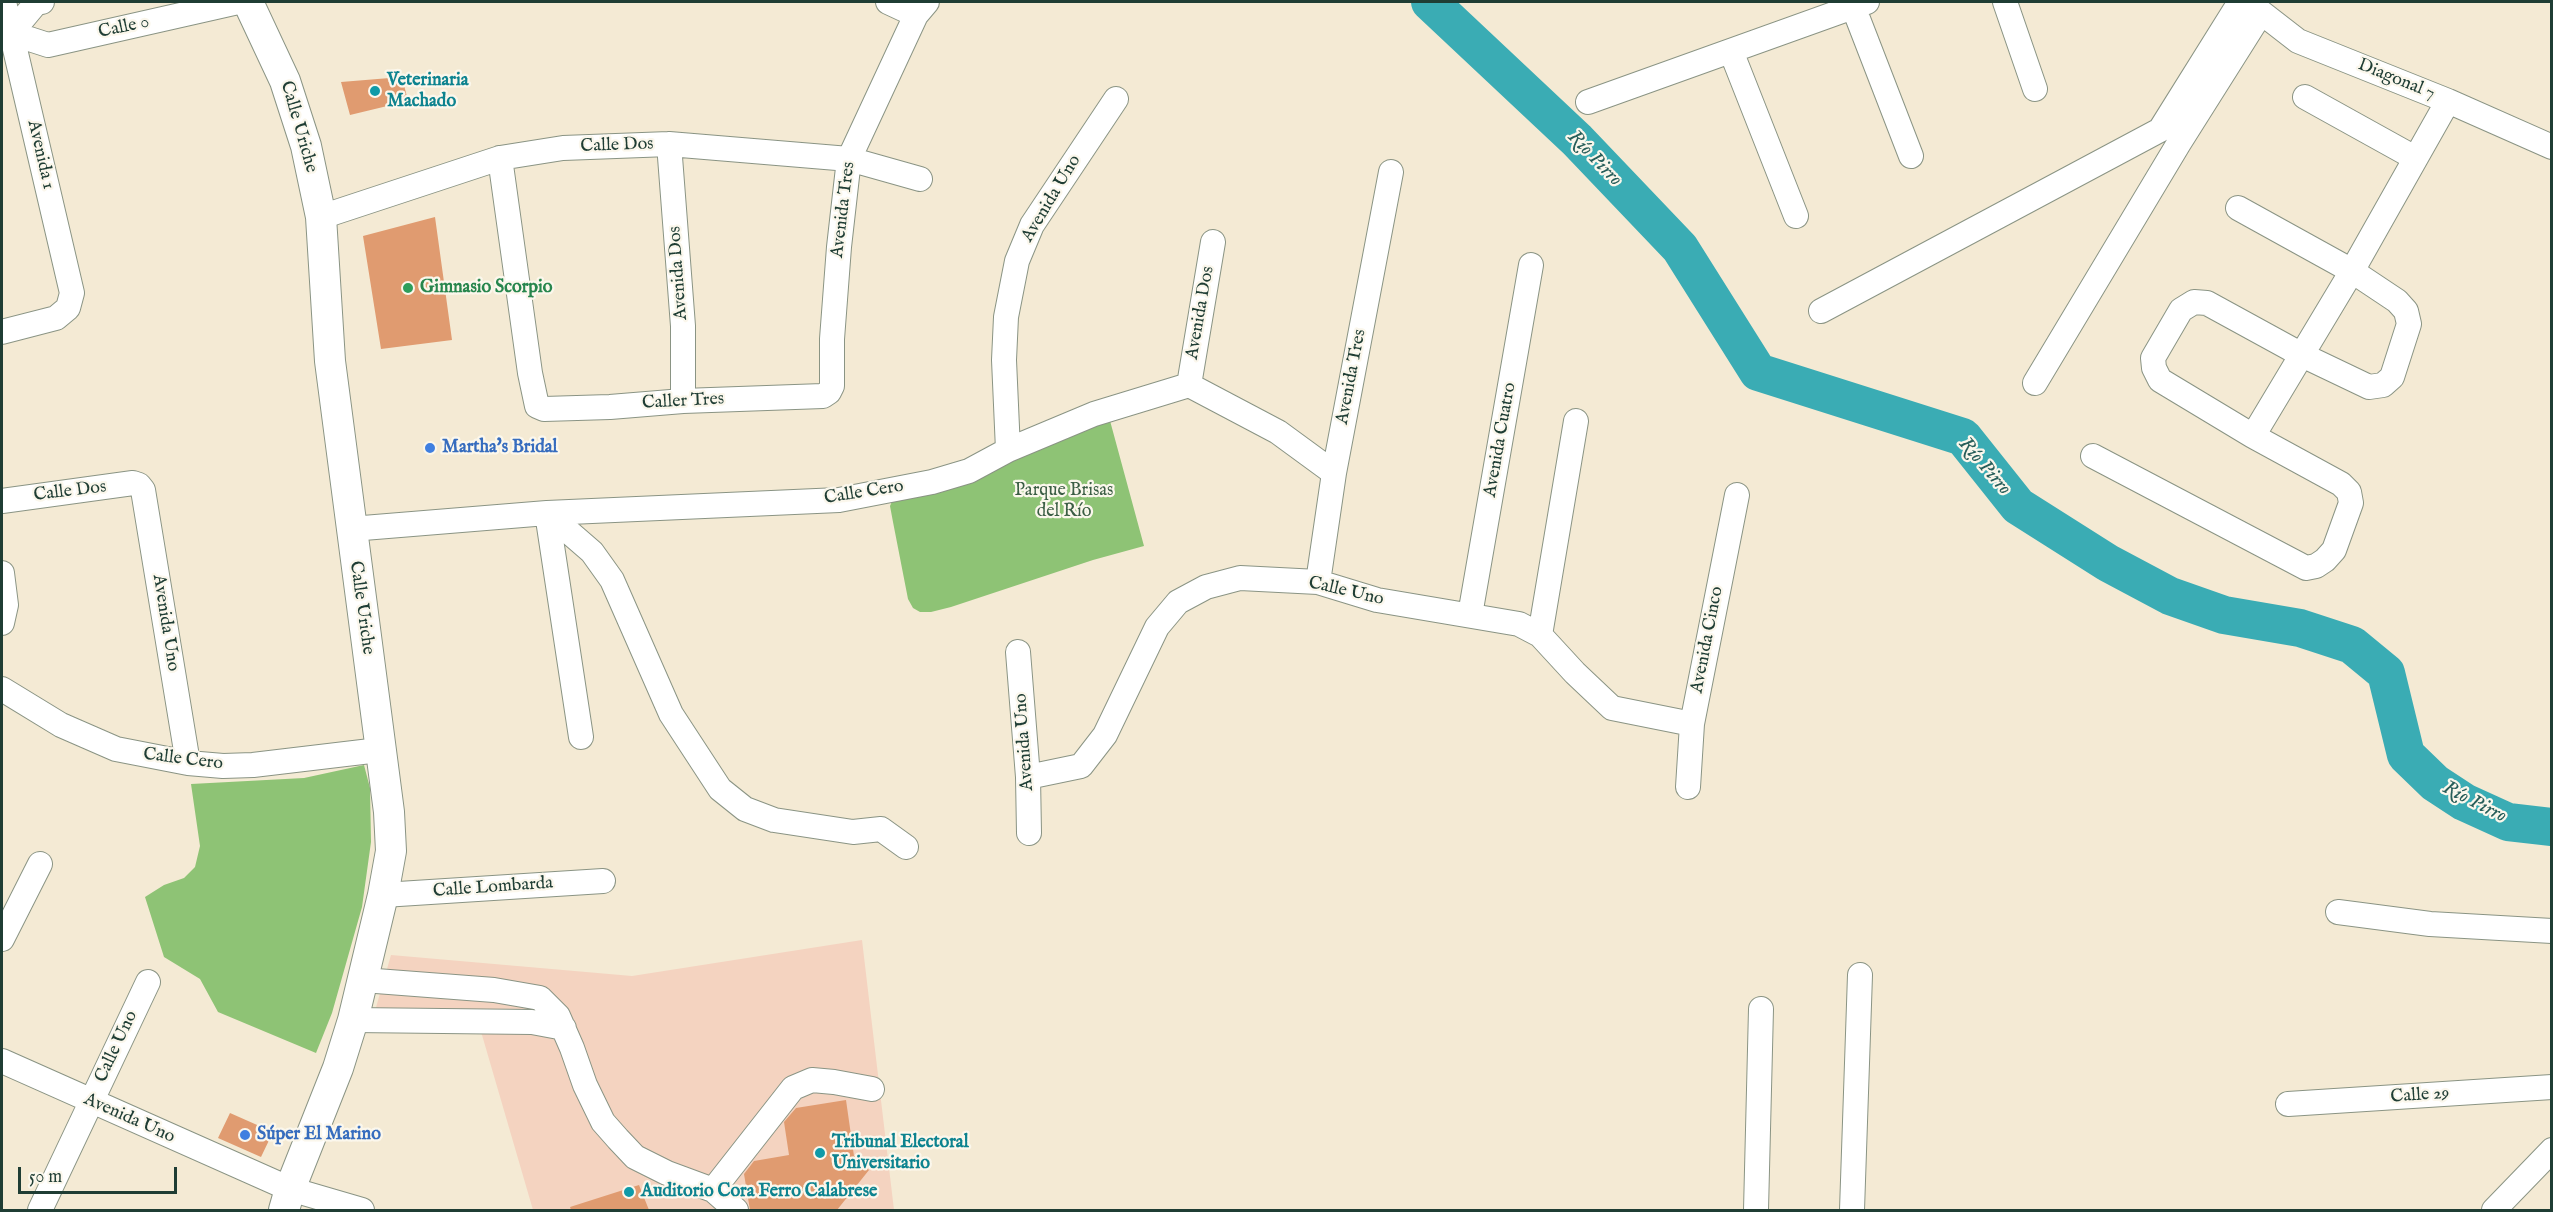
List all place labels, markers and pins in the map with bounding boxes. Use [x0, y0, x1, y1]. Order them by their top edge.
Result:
place label: Veterinaria Machado [387, 70, 469, 112]
marker: Veterinaria Machado [368, 84, 382, 98]
place label: Gimnasio Scorpio [420, 277, 552, 299]
marker: Gimnasio Scorpio [401, 281, 415, 295]
place label: Martha's Bridal [442, 437, 558, 459]
marker: Martha's Bridal [423, 441, 437, 455]
place label: Súper El Marino [257, 1124, 381, 1146]
marker: Súper El Marino [238, 1128, 252, 1142]
place label: Tribunal Electoral Universitario [832, 1132, 969, 1174]
marker: Tribunal Electoral Universitario [813, 1146, 827, 1160]
place label: Auditorio Cora Ferro Calabrese [641, 1181, 877, 1203]
marker: Auditorio Cora Ferro Calabrese [622, 1185, 636, 1199]

